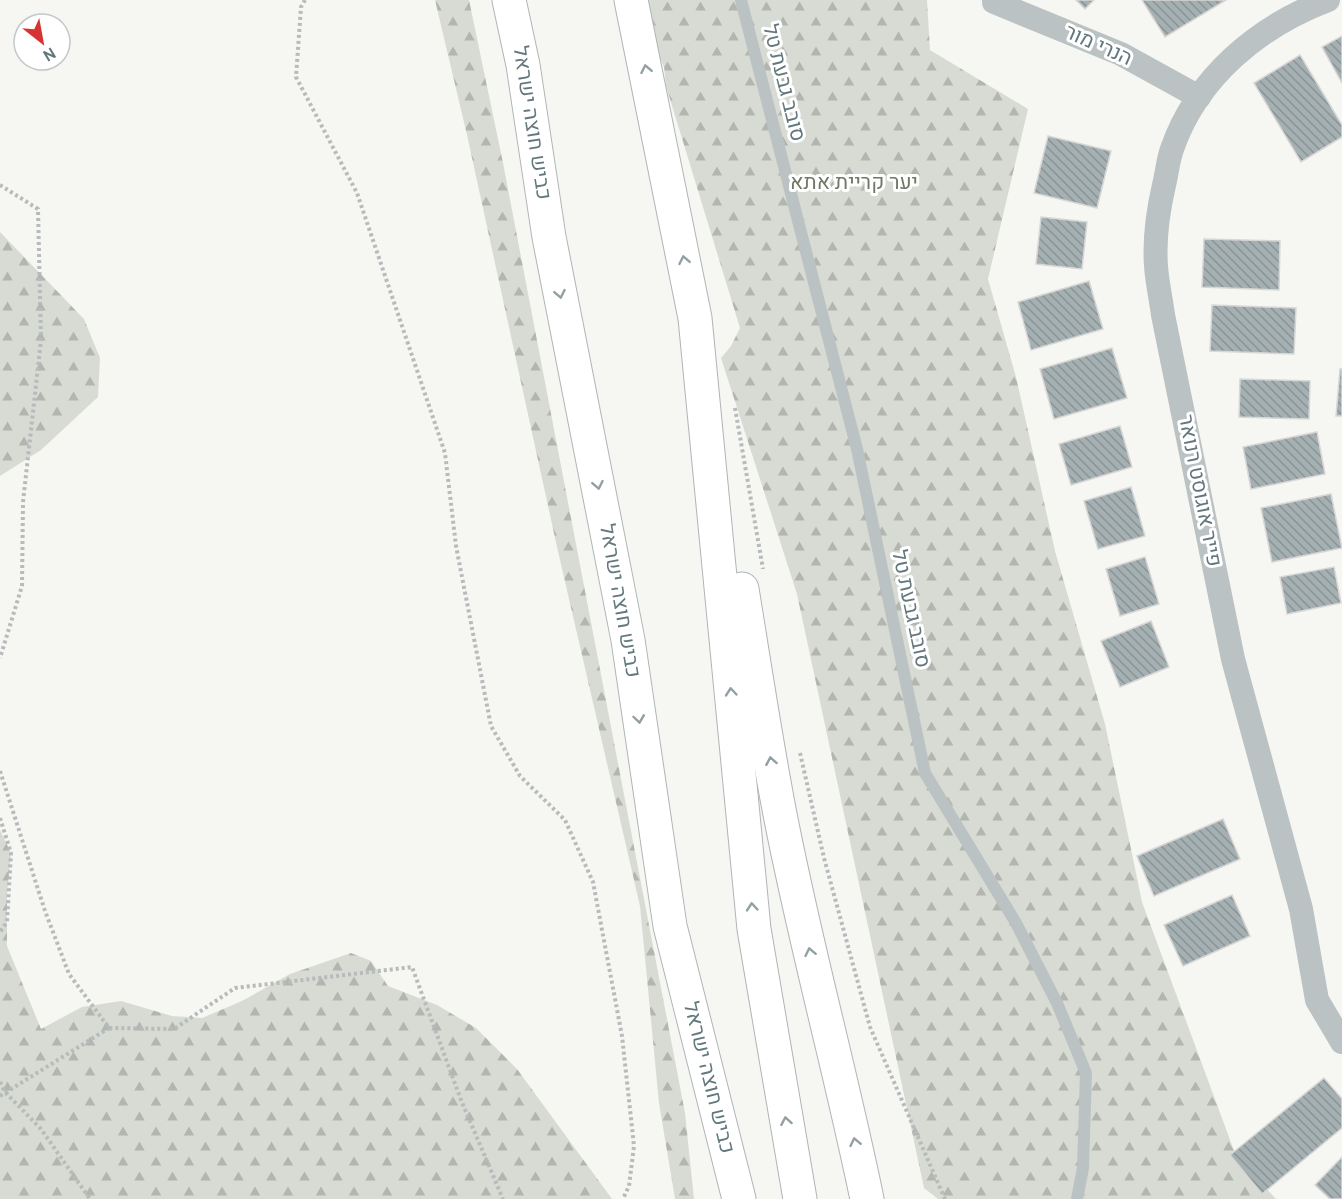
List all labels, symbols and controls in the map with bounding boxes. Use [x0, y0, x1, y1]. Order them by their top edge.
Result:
north arrow [12, 12, 72, 72]
street label: הנרי מור [1060, 19, 1136, 73]
street label: סובב גבעת טל [755, 22, 811, 144]
text: N [39, 42, 59, 65]
street label: כביש חוצה ישראל [505, 44, 557, 202]
one-way arrow [640, 65, 653, 75]
park label: יער קריית אתא [790, 170, 918, 197]
one-way arrow [678, 256, 691, 266]
one-way arrow [553, 289, 566, 299]
street label: פייר אוגוסט רנואר [1171, 413, 1227, 569]
one-way arrow [591, 480, 604, 490]
street label: כביש חוצה ישראל [592, 522, 646, 680]
street label: סובב גבעת טל [884, 548, 936, 670]
one-way arrow [725, 688, 738, 697]
one-way arrow [633, 714, 645, 723]
one-way arrow [765, 756, 778, 766]
one-way arrow [746, 903, 759, 912]
one-way arrow [804, 947, 817, 957]
street label: כביש חוצה ישראל [676, 999, 740, 1157]
one-way arrow [781, 1116, 793, 1125]
one-way arrow [849, 1137, 862, 1147]

